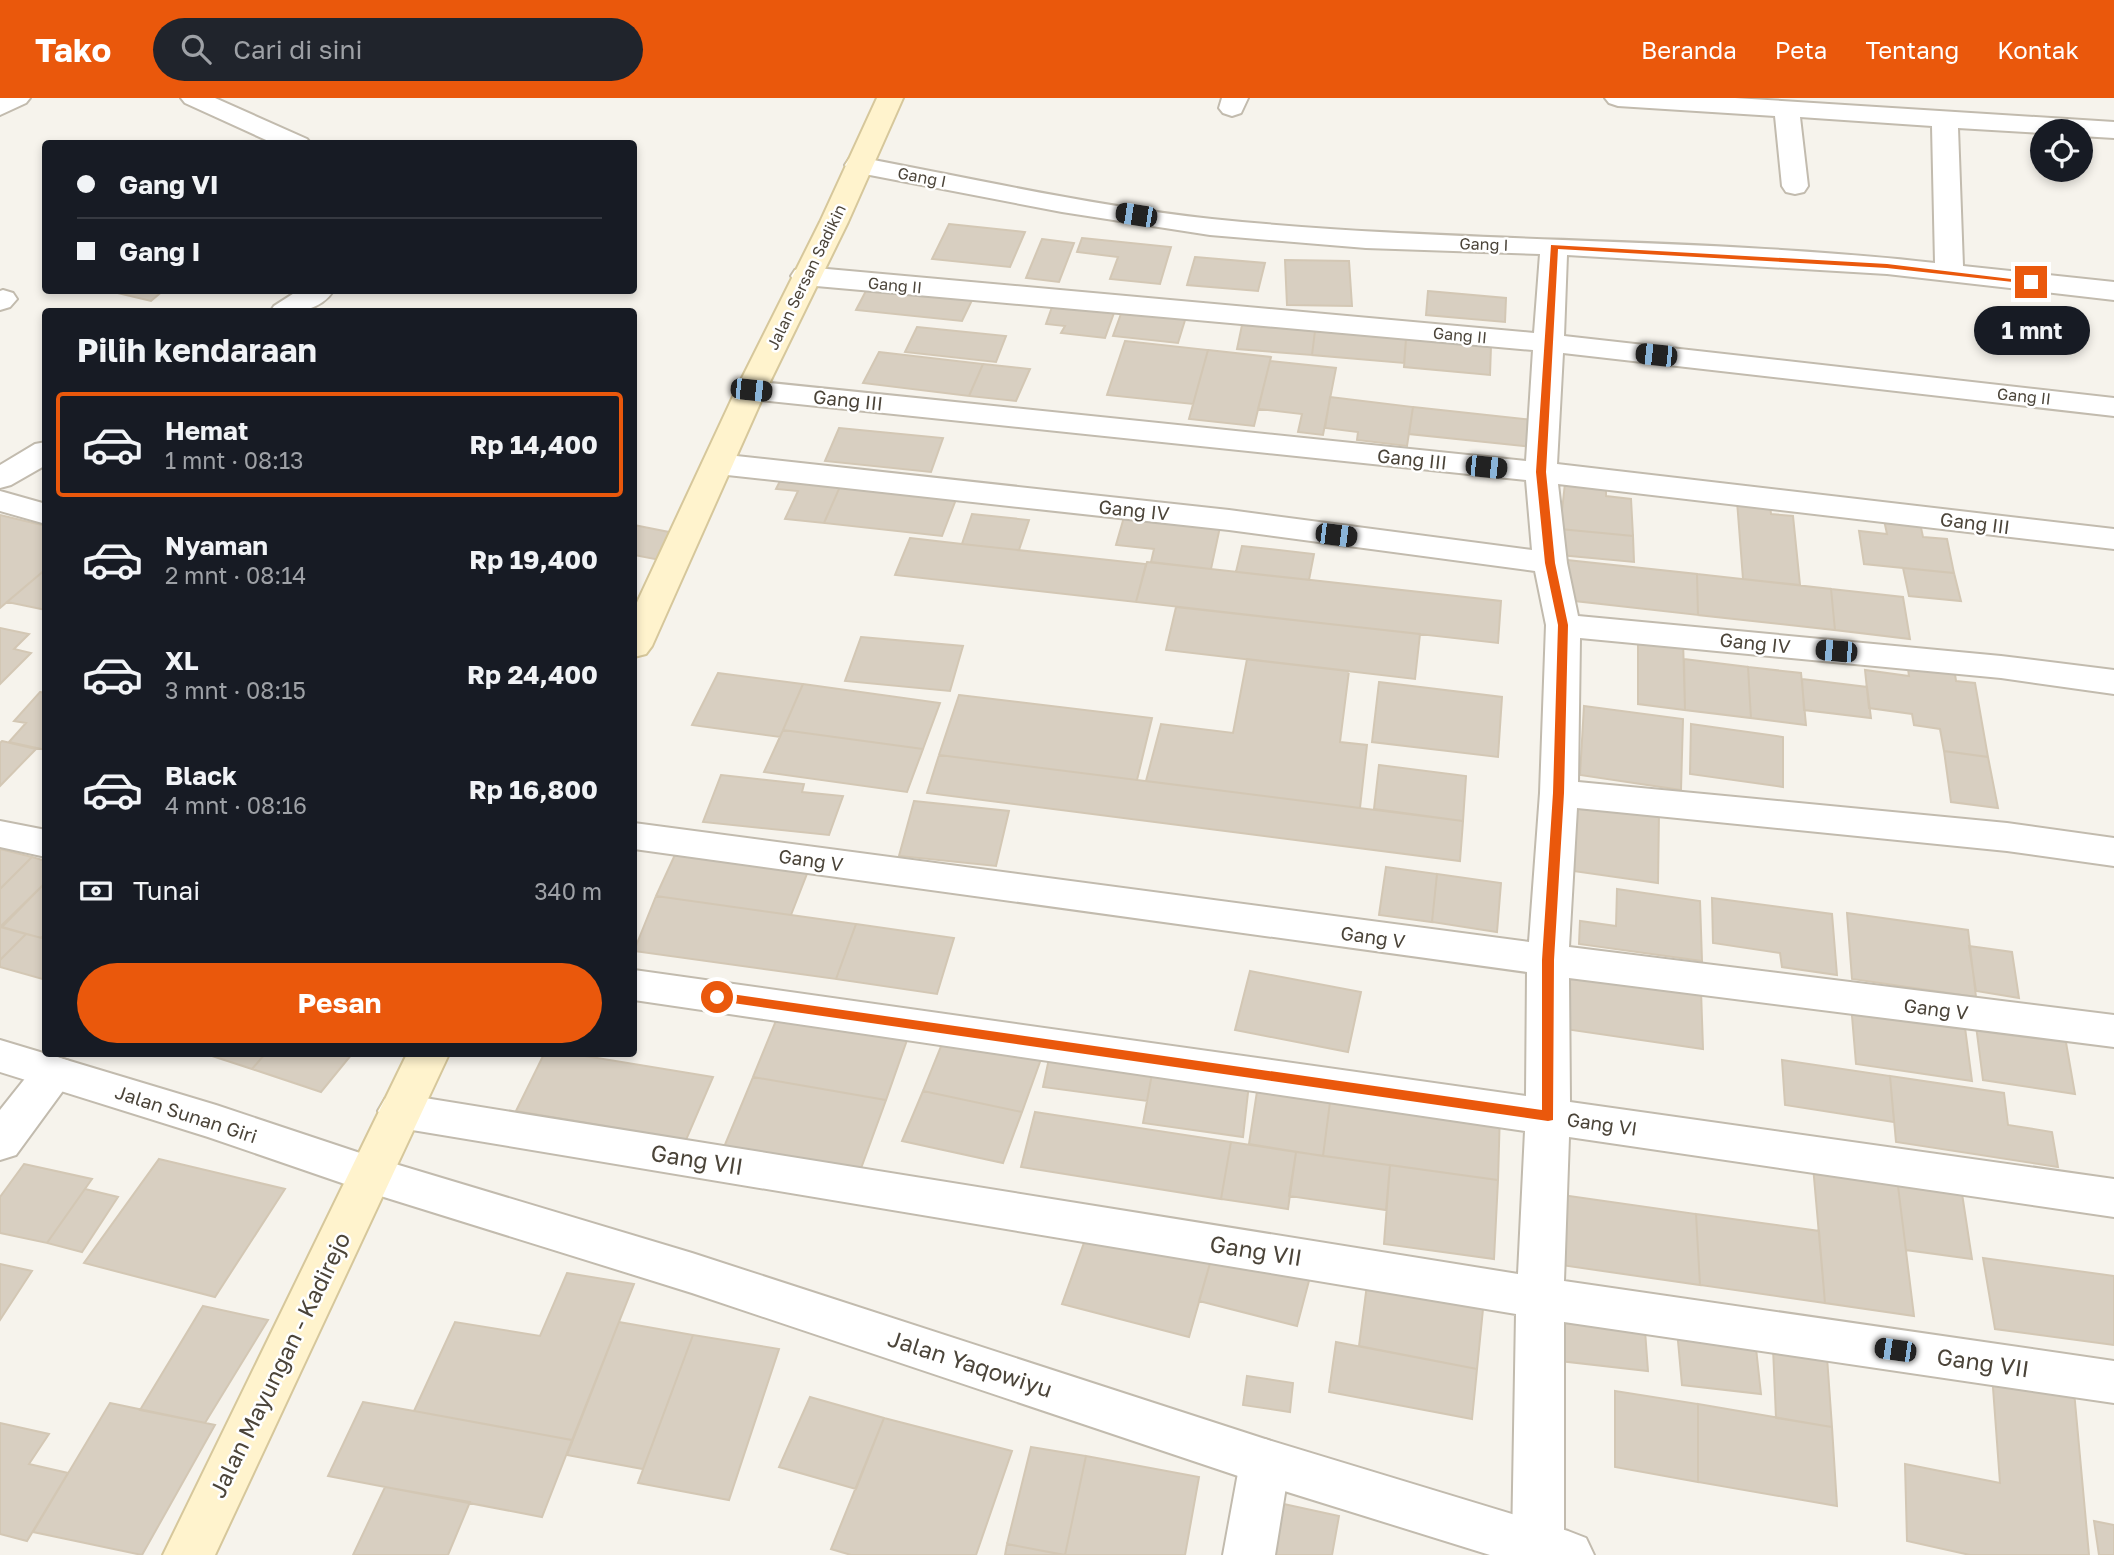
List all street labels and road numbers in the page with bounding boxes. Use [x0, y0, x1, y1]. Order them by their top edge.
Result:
street label: Gang I [896, 163, 948, 191]
street label: Jalan Sersan Sadikin [762, 201, 850, 353]
street label: Gang I [1459, 233, 1509, 255]
street label: Gang II [867, 273, 923, 297]
street label: Gang II [1432, 323, 1488, 347]
street label: Gang II [1996, 383, 2052, 409]
street label: Gang III [812, 384, 884, 415]
street label: Gang III [1376, 443, 1448, 474]
street label: Gang IV [1098, 494, 1171, 525]
street label: Gang III [1939, 507, 2011, 538]
street label: Gang IV [1719, 627, 1792, 658]
street label: Gang V [777, 844, 845, 875]
street label: Gang V [1339, 921, 1407, 952]
street label: Gang V [1902, 993, 1970, 1024]
street label: Jalan Sunan Giri [112, 1080, 260, 1147]
street label: Gang VI [1565, 1107, 1639, 1140]
street label: Gang VII [649, 1138, 745, 1180]
street label: Jalan Mayungan - Kadirejo [203, 1227, 356, 1502]
street label: Gang VII [1208, 1229, 1304, 1271]
street label: Jalan Yaqowiyu [885, 1323, 1056, 1403]
street label: Gang VII [1935, 1342, 2031, 1382]

